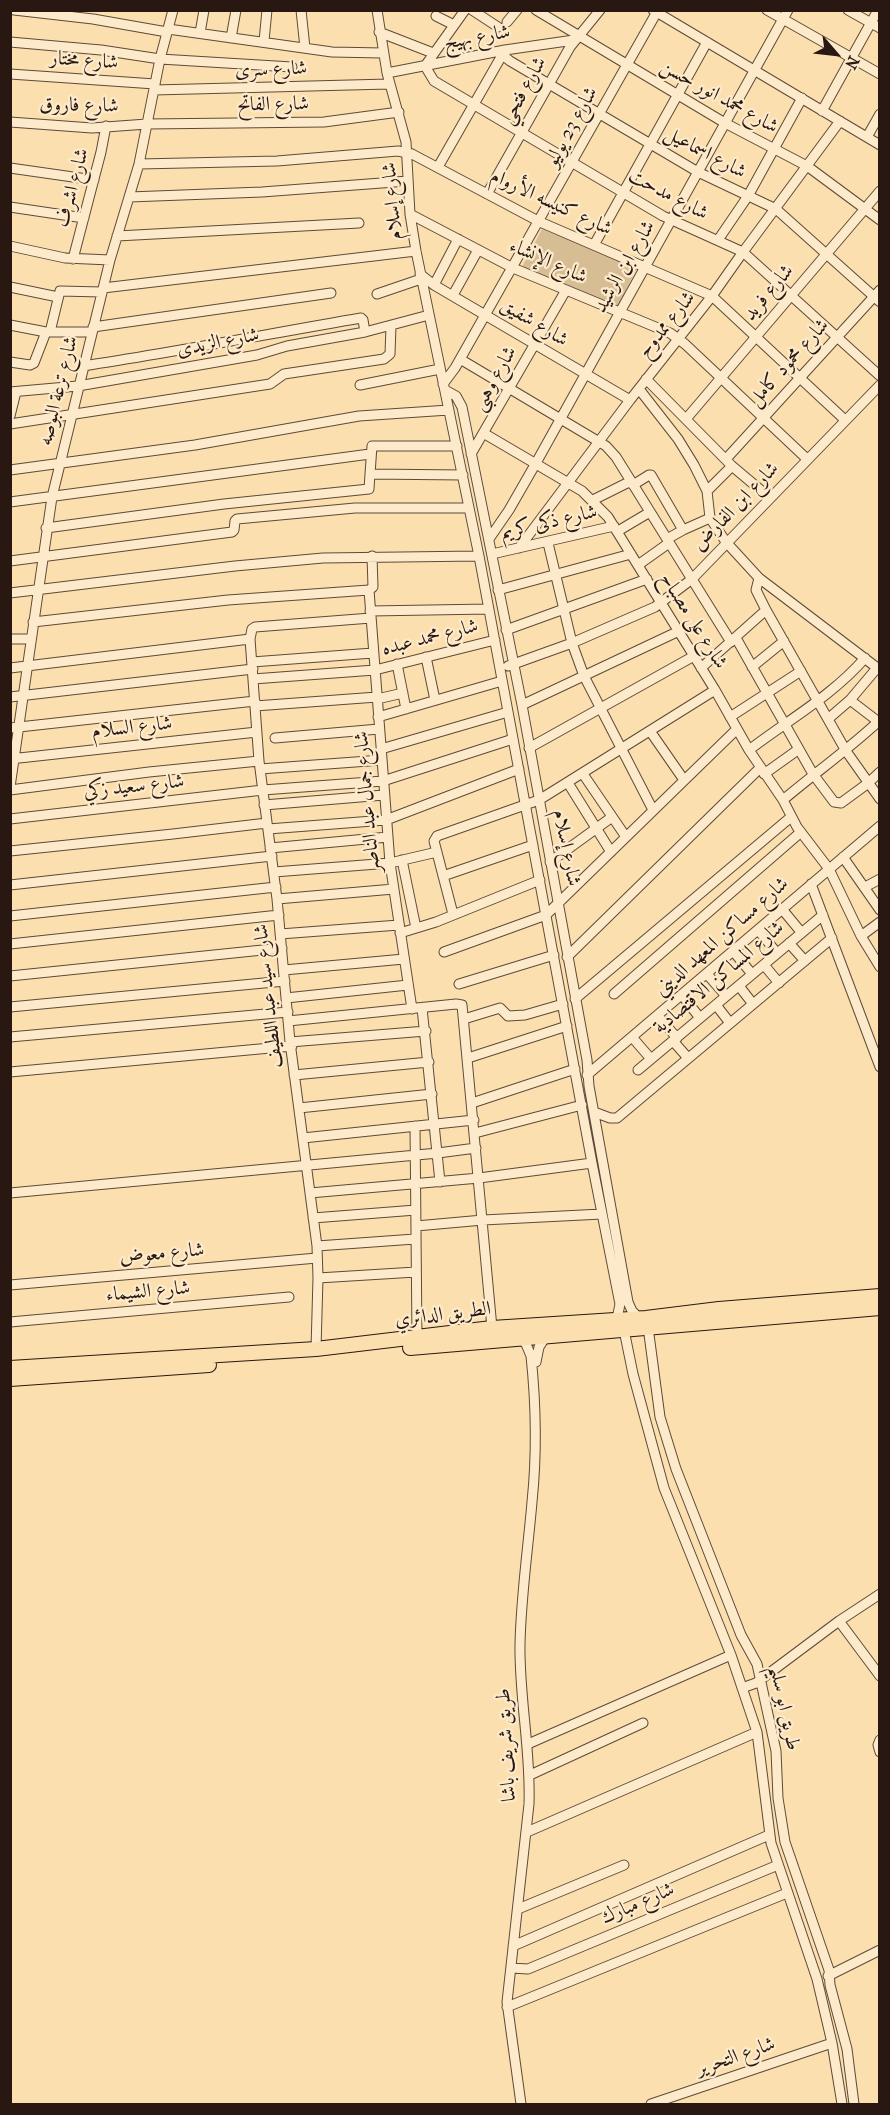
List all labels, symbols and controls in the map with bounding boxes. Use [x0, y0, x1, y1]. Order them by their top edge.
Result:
street label: شارع بهيج [442, 20, 512, 56]
north arrow [806, 24, 866, 84]
street label: شارع مختار [49, 47, 119, 75]
street label: شارع فتحي [496, 53, 552, 129]
text: N [841, 53, 864, 72]
street label: شارع محمد انور حسن [656, 55, 782, 139]
street label: شارع سرى [234, 57, 308, 83]
street label: شارع 23 يوليو [540, 83, 604, 171]
street label: شارع الفاتح [237, 92, 309, 118]
street label: شارع فاروق [39, 93, 119, 119]
street label: شارع اسماعيل [660, 121, 750, 185]
street label: شارع اشرف [51, 146, 95, 230]
street label: شارع إسلام [378, 161, 408, 241]
street label: شارع كنيسه الأروام [486, 164, 616, 242]
street label: شارع مدحت [624, 164, 712, 226]
street label: شارع ابن الرشيد [589, 217, 661, 317]
street label: شارع الإنشاء [505, 234, 591, 290]
street label: شارع فريد [738, 260, 800, 326]
street label: شارع ممدوح [633, 287, 701, 363]
street label: شارع شفيق [496, 293, 572, 353]
street label: شارع محمود كامل [743, 314, 835, 412]
street label: شارع الزيدى [175, 323, 261, 363]
street label: شارع ترعة البوصه [34, 334, 84, 448]
street label: شارع وهبى [467, 342, 523, 416]
street label: شارع ابن الفارض [688, 457, 784, 557]
street label: شارع ذكى كريم [498, 500, 600, 546]
street label: شارع على مصباح [654, 568, 732, 674]
street label: شارع محمد عبده [379, 614, 481, 662]
street label: شارع السلام [90, 712, 174, 744]
street label: شارع جمال عبد الناصر [350, 730, 386, 874]
street label: شارع سعيد زكي [83, 770, 185, 804]
street label: شارع إسلام [547, 808, 585, 888]
street label: شارع مساكن المعهد الديني [650, 872, 794, 1002]
street label: شارع المساكن الاقتصادية [649, 916, 789, 1040]
street label: شارع سيد عبد اللطيف [249, 923, 289, 1069]
street label: شارع معوض [118, 1238, 206, 1270]
street label: شارع الشيماء [105, 1276, 191, 1308]
street label: الطريق الدائري [394, 1297, 492, 1333]
street label: طريق ابو سليم [763, 1663, 805, 1753]
street label: طريق شريف باشا [492, 1688, 522, 1802]
street label: شارع مبارك [598, 1878, 678, 1930]
street label: شارع التحرير [693, 2032, 779, 2082]

